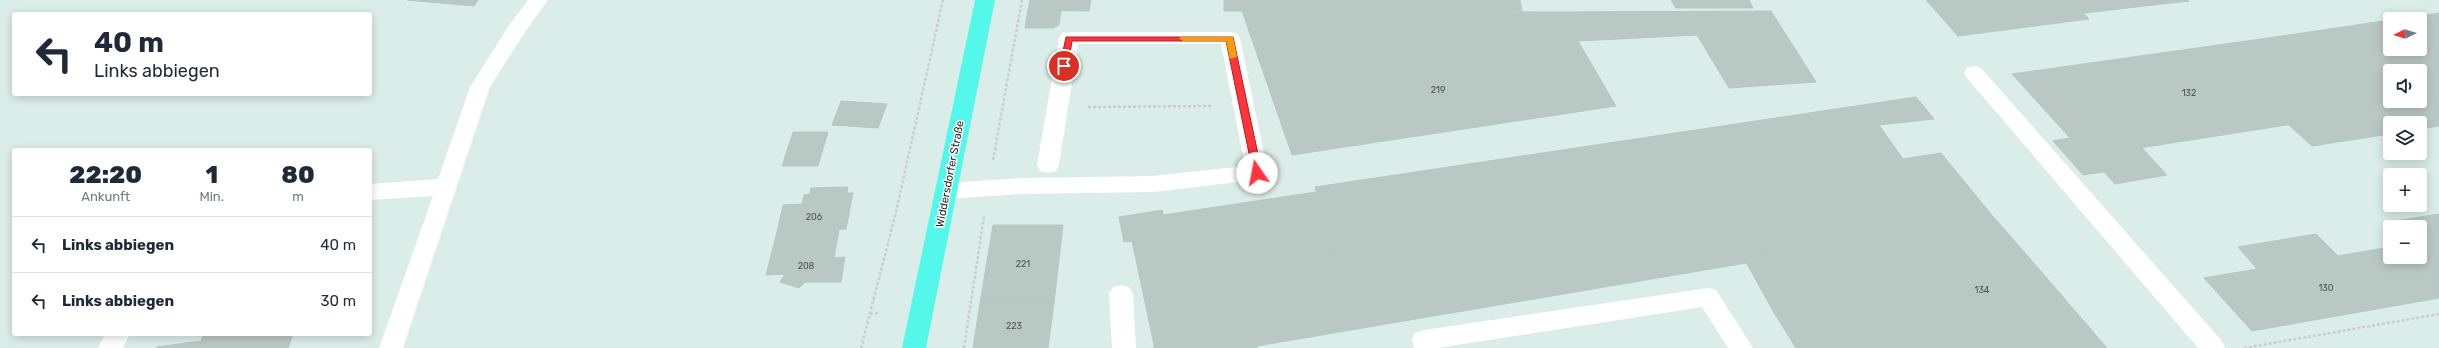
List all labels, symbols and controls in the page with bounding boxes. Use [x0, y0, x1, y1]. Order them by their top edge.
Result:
north arrow [2383, 12, 2427, 56]
map controls [2383, 12, 2427, 264]
text: 40 m [94, 26, 164, 59]
icon: left [28, 28, 80, 80]
pin [1047, 49, 1081, 83]
icon: arrive [1053, 55, 1075, 77]
text: Links abbiegen [94, 60, 220, 82]
button: sound [2383, 64, 2427, 108]
house number: 219 [1431, 85, 1445, 95]
house number: 132 [2182, 88, 2196, 98]
button: layers [2383, 116, 2427, 160]
street label: Widdersdorfer Straße [933, 120, 967, 228]
position arrow [1236, 152, 1278, 194]
text: 22:20 [69, 161, 142, 189]
text: 1 [205, 161, 218, 189]
text: 80 [281, 161, 315, 189]
button: + [2383, 168, 2427, 212]
text: Ankunft [81, 189, 130, 204]
text: Min. [199, 189, 224, 204]
text: m [292, 189, 304, 204]
house number: 206 [806, 212, 823, 222]
button: − [2383, 220, 2427, 264]
icon: left [28, 234, 50, 256]
text: Links abbiegen [62, 236, 174, 254]
text: 40 m [320, 236, 356, 254]
house number: 221 [1016, 259, 1030, 269]
house number: 208 [798, 261, 815, 271]
house number: 130 [2319, 283, 2334, 293]
house number: 134 [1975, 285, 1990, 295]
icon: left [28, 290, 50, 312]
text: Links abbiegen [62, 292, 174, 310]
text: 30 m [320, 292, 356, 310]
house number: 223 [1006, 321, 1022, 331]

